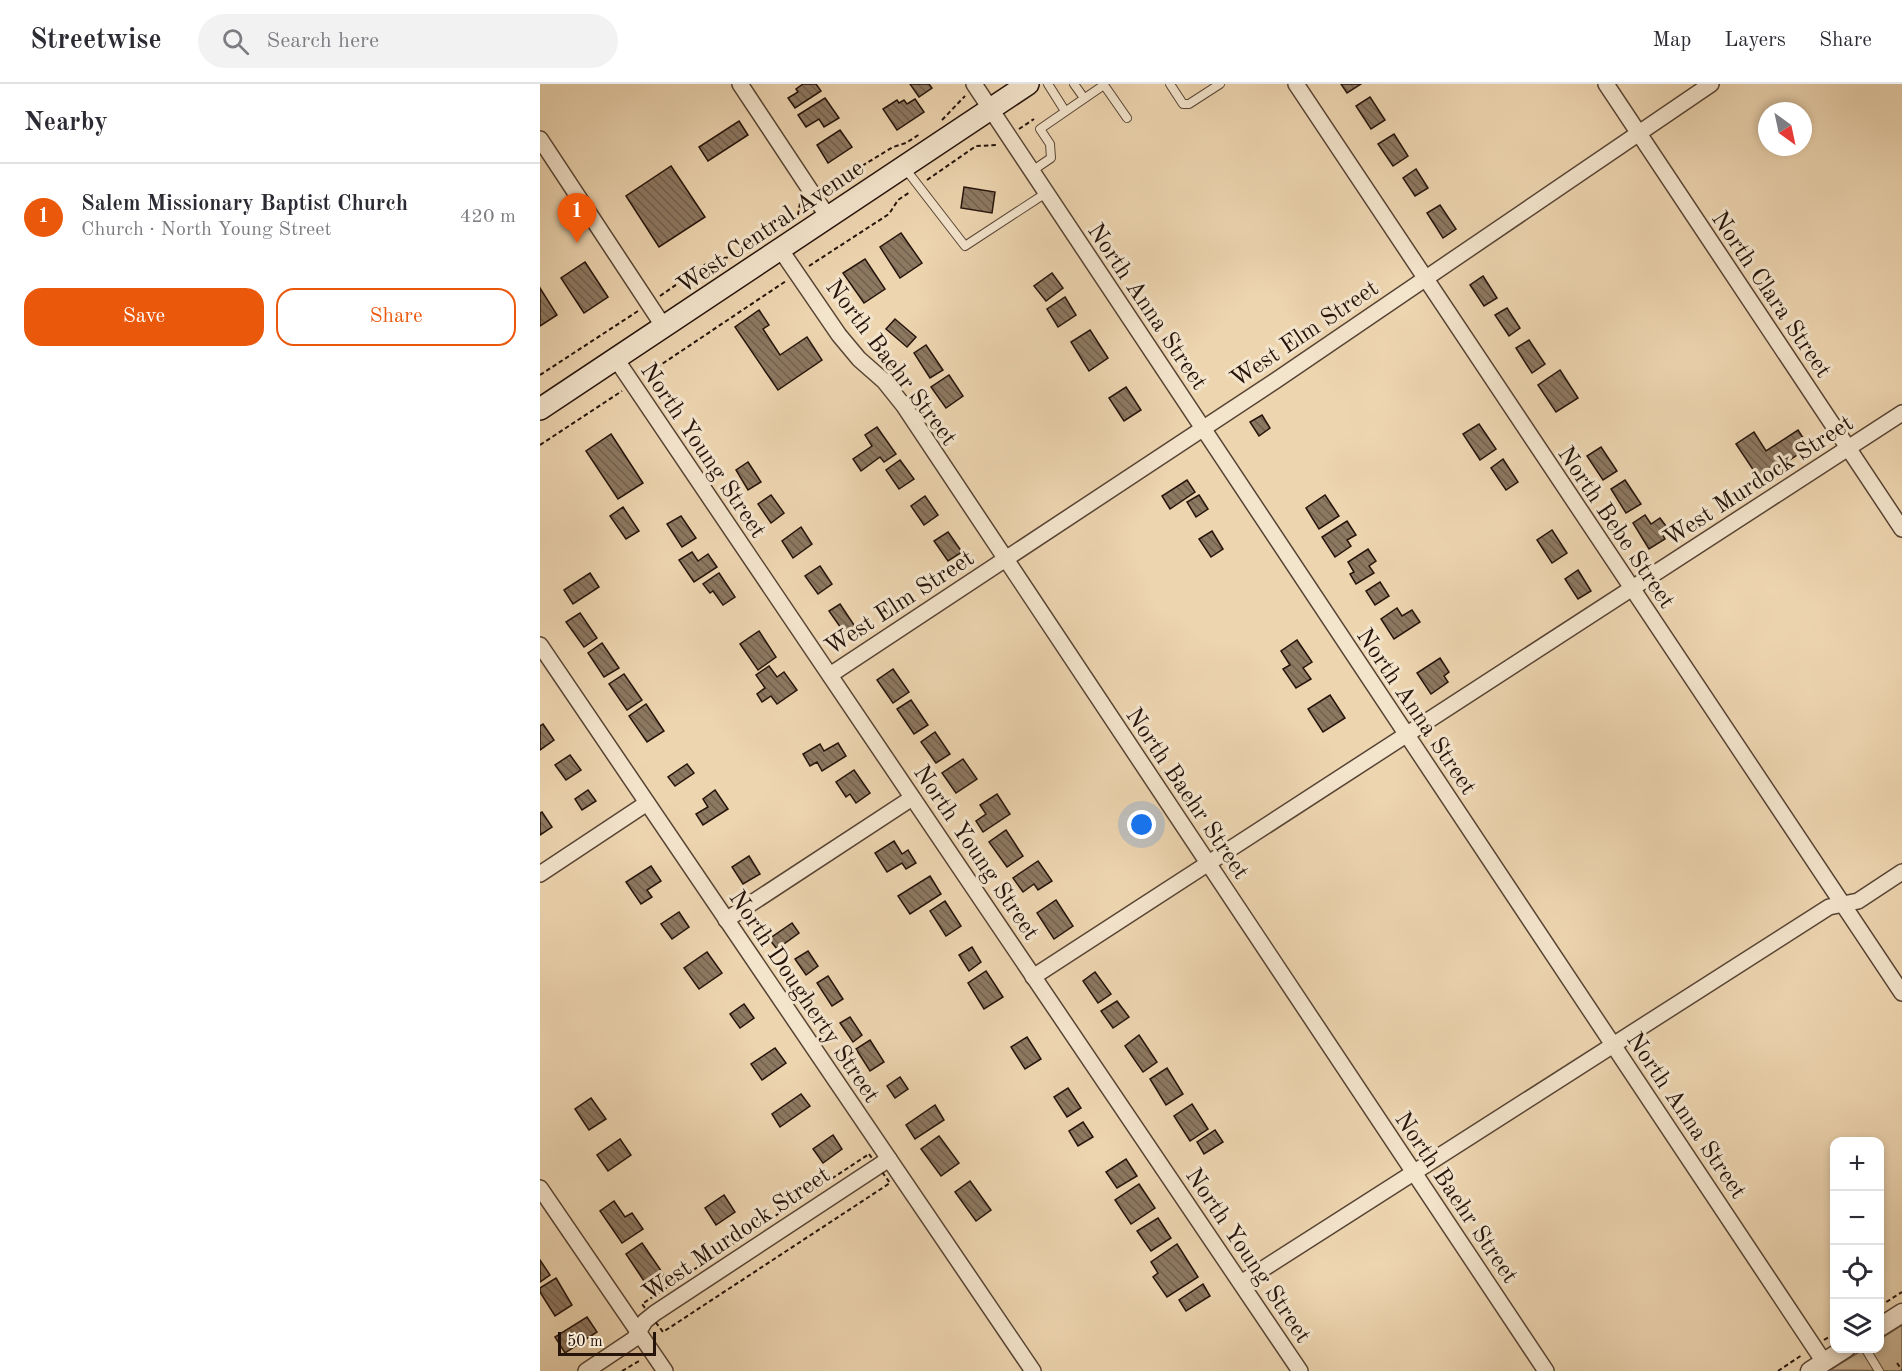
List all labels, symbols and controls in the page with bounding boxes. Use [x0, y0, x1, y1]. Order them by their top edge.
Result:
search box [198, 14, 618, 68]
icon: search [219, 25, 252, 58]
text: Streetwise [30, 27, 162, 55]
text: Search here [267, 30, 379, 52]
text: Map [1652, 30, 1691, 51]
text: Layers [1724, 30, 1786, 51]
text: Share [1819, 30, 1872, 51]
north arrow [1758, 102, 1812, 156]
text: Nearby [24, 110, 108, 136]
street label: West Central Avenue [673, 156, 869, 299]
text: Salem Missionary Baptist Church [81, 193, 408, 215]
pin: 1 [558, 194, 597, 243]
text: 1 [38, 207, 49, 227]
text: 420 m [460, 207, 516, 227]
street label: North Clara Street [1706, 208, 1835, 383]
text: Church · North Young Street [81, 220, 331, 240]
street label: North Anna Street [1082, 220, 1211, 395]
street label: North Baehr Street [820, 276, 960, 451]
street label: West Elm Street [1227, 277, 1383, 393]
button: Save [24, 288, 264, 346]
button: Share [276, 288, 516, 346]
street label: North Young Street [635, 359, 770, 543]
street label: West Murdock Street [1660, 412, 1858, 552]
street label: North Bebe Street [1552, 443, 1678, 613]
street label: West Elm Street [821, 547, 979, 661]
street label: North Anna Street [1351, 625, 1480, 800]
street label: North Baehr Street [1120, 704, 1253, 884]
street label: North Young Street [908, 761, 1043, 945]
your location [1127, 810, 1156, 839]
street label: North Dougherty Street [723, 887, 883, 1108]
street label: North Anna Street [1621, 1029, 1750, 1204]
street label: North Baehr Street [1389, 1108, 1522, 1288]
map controls [1830, 1137, 1884, 1353]
button: + [1830, 1137, 1884, 1191]
street label: West Murdock Street [639, 1163, 835, 1306]
street label: North Young Street [1180, 1164, 1315, 1348]
button: − [1830, 1191, 1884, 1245]
button: locate [1830, 1245, 1884, 1299]
button: layers [1830, 1299, 1884, 1353]
scale bar [558, 1329, 656, 1356]
text: 50 m [567, 1334, 603, 1350]

